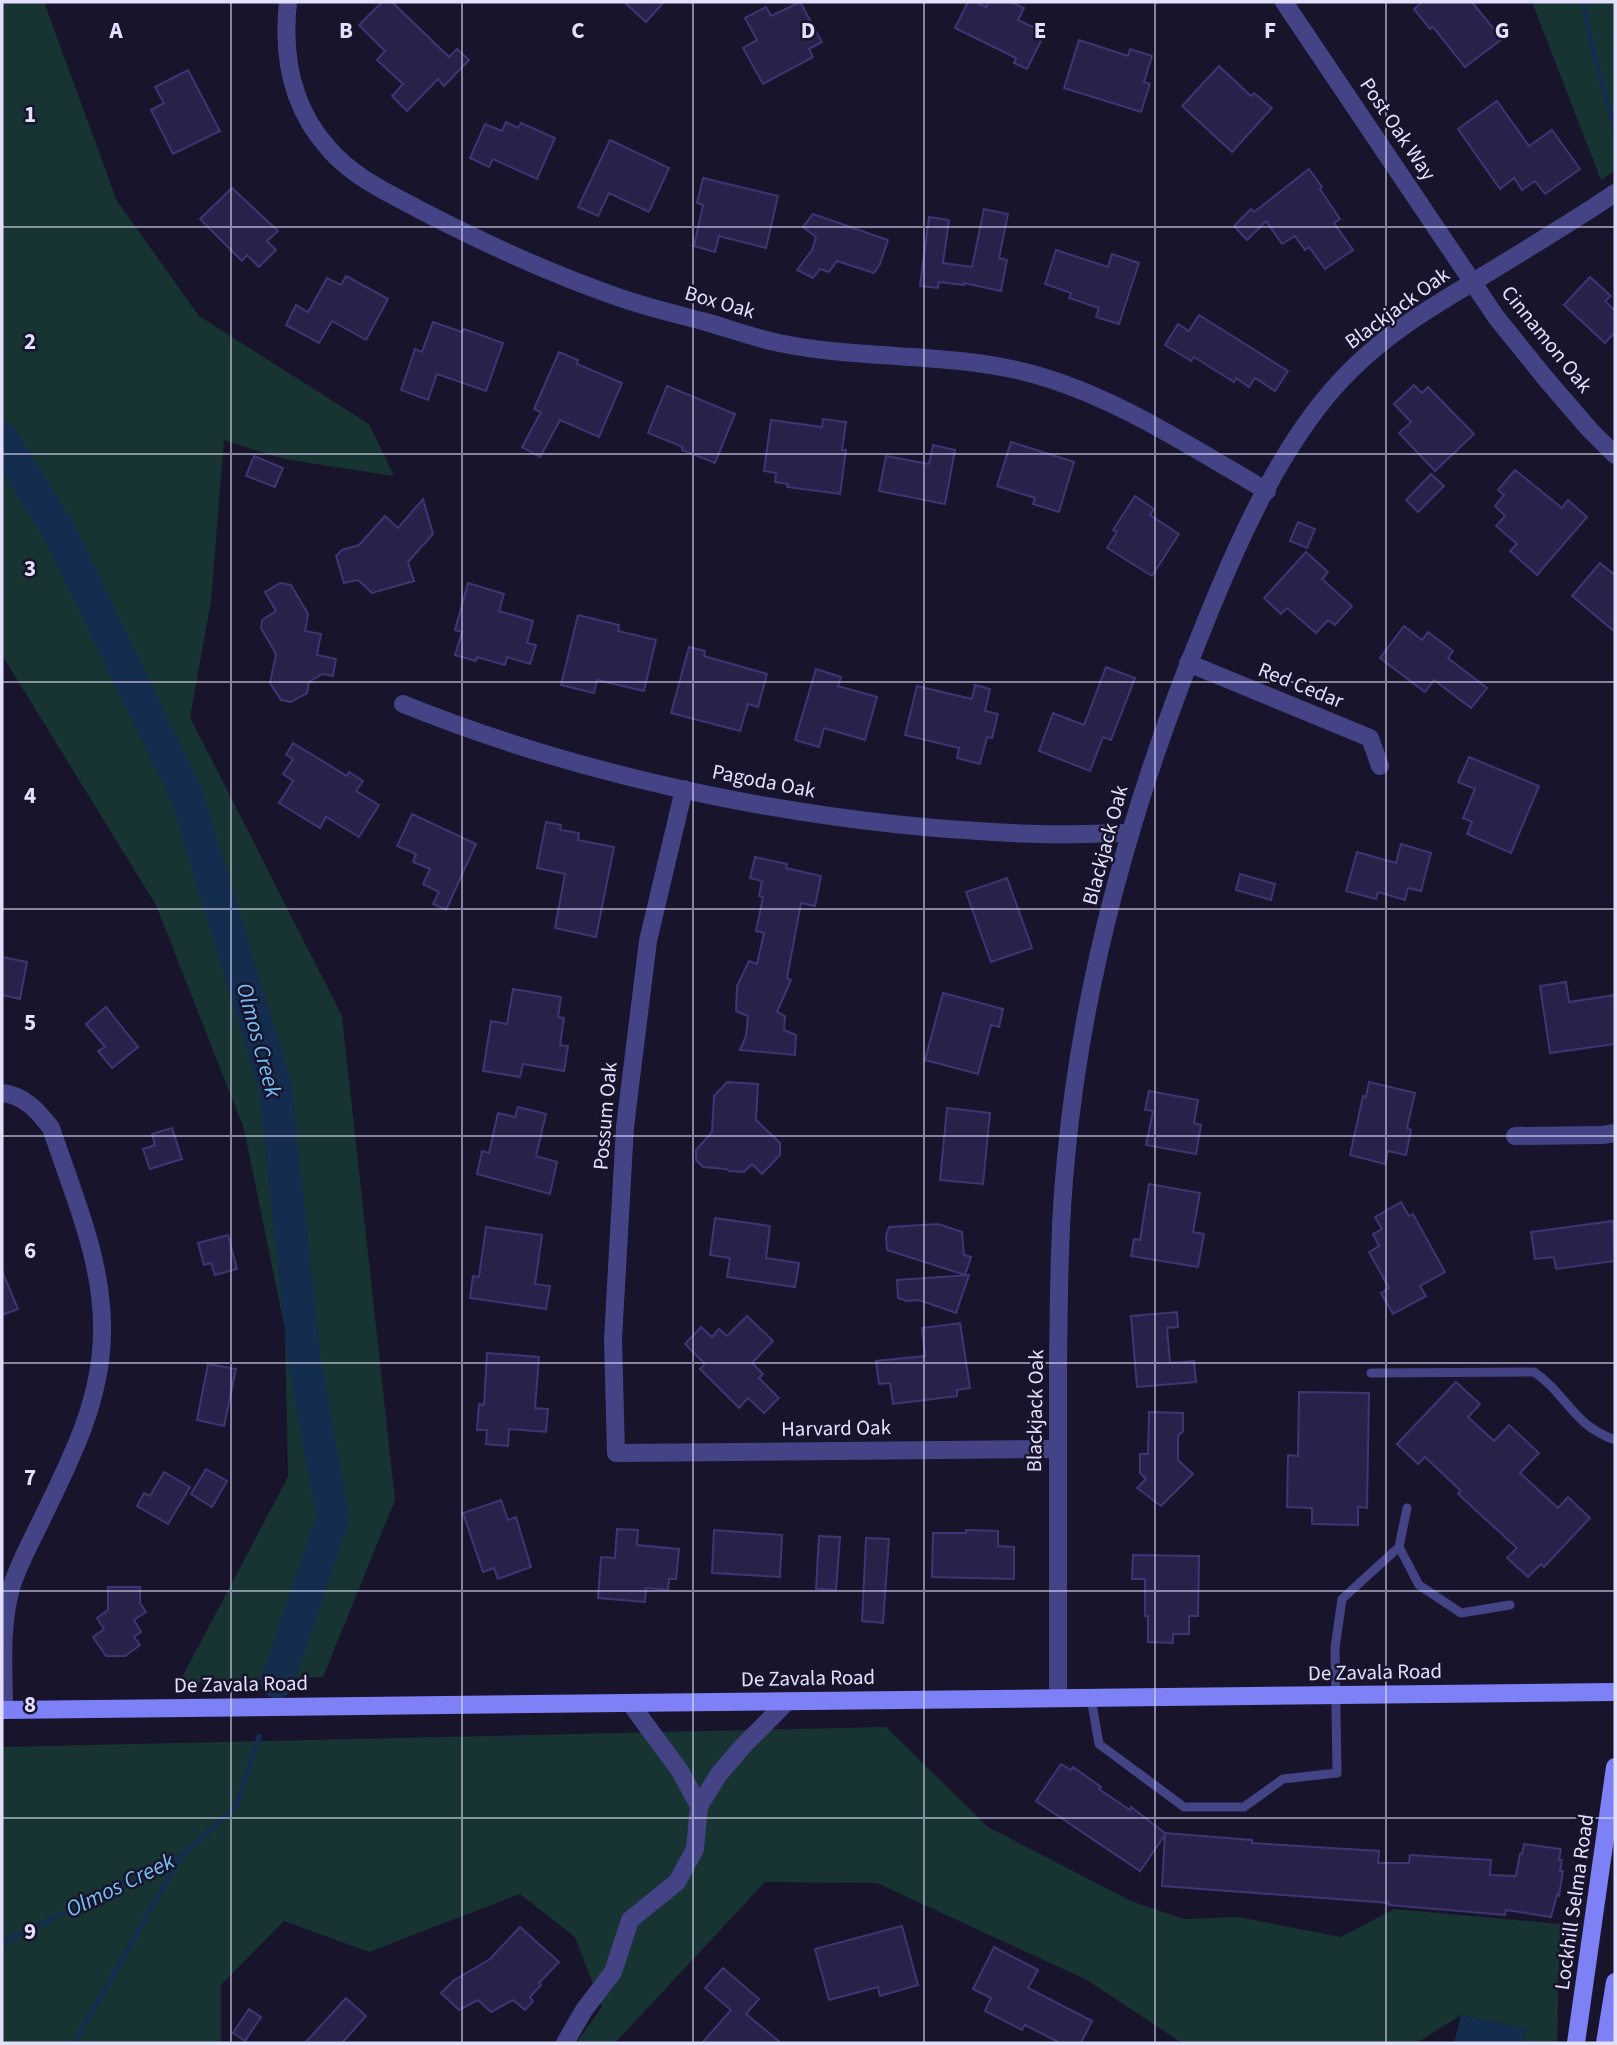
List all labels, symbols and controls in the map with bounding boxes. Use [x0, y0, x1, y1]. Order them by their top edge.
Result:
text: A [108, 14, 123, 47]
text: B [339, 14, 353, 47]
text: C [571, 14, 585, 47]
text: D [801, 14, 815, 47]
text: E [1034, 14, 1046, 47]
text: F [1264, 14, 1276, 47]
text: G [1495, 14, 1509, 47]
street label: Post Oak Way [1353, 72, 1444, 186]
text: 1 [24, 98, 36, 131]
street label: Blackjack Oak [1338, 259, 1456, 356]
street label: Box Oak [681, 278, 759, 326]
street label: Cinnamon Oak [1494, 279, 1600, 399]
text: 2 [24, 325, 36, 358]
text: 3 [24, 552, 36, 585]
street label: Red Cedar [1254, 654, 1349, 716]
street label: Pagoda Oak [710, 756, 819, 806]
text: 4 [24, 779, 36, 812]
street label: Blackjack Oak [1075, 781, 1136, 908]
water label: Olmos Creek [228, 979, 290, 1102]
text: 5 [24, 1006, 36, 1039]
street label: Possum Oak [585, 1060, 625, 1171]
text: 6 [24, 1234, 36, 1267]
street label: Blackjack Oak [1019, 1349, 1051, 1473]
street label: Harvard Oak [781, 1412, 892, 1444]
text: 7 [24, 1461, 36, 1494]
street label: De Zavala Road [1308, 1656, 1442, 1688]
street label: De Zavala Road [741, 1662, 875, 1694]
street label: De Zavala Road [174, 1668, 308, 1700]
text: 8 [24, 1688, 36, 1721]
street label: Lockhill Selma Road [1547, 1812, 1601, 1992]
water label: Olmos Creek [60, 1844, 181, 1926]
text: 9 [24, 1915, 36, 1948]

